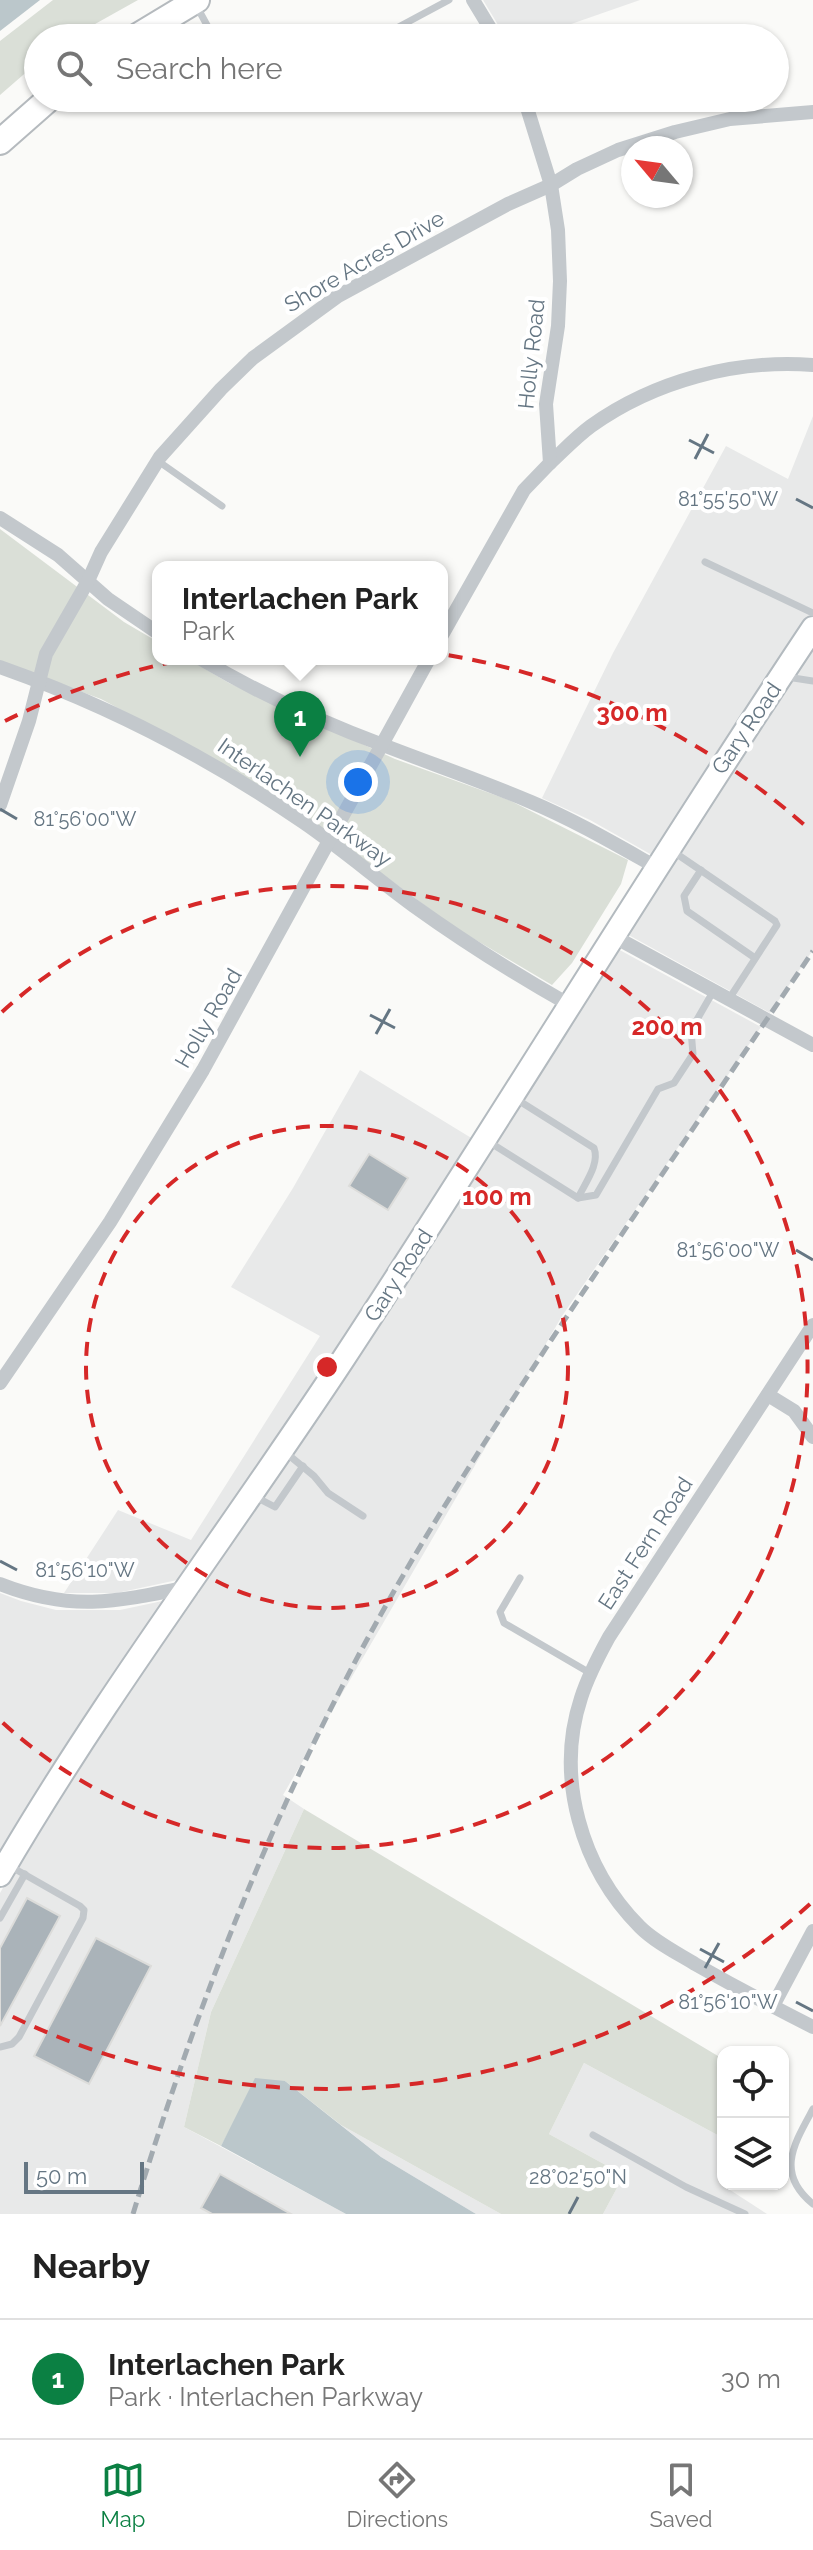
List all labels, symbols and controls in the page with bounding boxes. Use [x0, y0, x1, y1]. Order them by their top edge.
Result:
search box [24, 24, 789, 112]
icon: search [52, 46, 96, 90]
text: Search here [116, 51, 283, 86]
north arrow [621, 136, 693, 208]
street label: Shore Acres Drive [280, 205, 449, 317]
street label: Holly Road [512, 298, 550, 410]
text: 81°55'50"W [678, 487, 778, 511]
popup [152, 561, 448, 665]
text: Interlachen Park [182, 581, 418, 616]
text: Park [182, 616, 235, 646]
street label: Gary Road [706, 677, 786, 779]
pin: 1 [274, 691, 326, 757]
text: 300 m [597, 698, 667, 727]
street label: Interlachen Parkway [213, 732, 397, 872]
your location [338, 762, 378, 802]
text: 81°56'00"W [34, 807, 137, 831]
street label: Holly Road [169, 964, 247, 1072]
text: 200 m [631, 1012, 703, 1041]
text: 100 m [462, 1182, 532, 1211]
street label: Gary Road [358, 1224, 438, 1326]
text: 81°56'00"W [677, 1238, 780, 1262]
centre of rings [313, 1353, 341, 1381]
street label: East Fern Road [592, 1472, 698, 1614]
text: 81°56'10"W [35, 1558, 135, 1582]
text: 81°56'10"W [678, 1990, 778, 2014]
map controls [717, 2046, 789, 2190]
button: locate [717, 2046, 789, 2118]
button: layers [717, 2118, 789, 2190]
scale bar [24, 2158, 144, 2194]
text: 50 m [36, 2163, 87, 2189]
text: 28°02'50"N [529, 2165, 627, 2189]
text: Nearby [32, 2246, 150, 2286]
text: Interlachen Park [108, 2347, 345, 2382]
text: 1 [52, 2364, 64, 2394]
text: 30 m [721, 2364, 781, 2394]
text: Park · Interlachen Parkway [108, 2382, 423, 2412]
tab: Map [101, 2458, 145, 2532]
tab: Directions [347, 2458, 448, 2532]
tab: Saved [649, 2458, 712, 2532]

